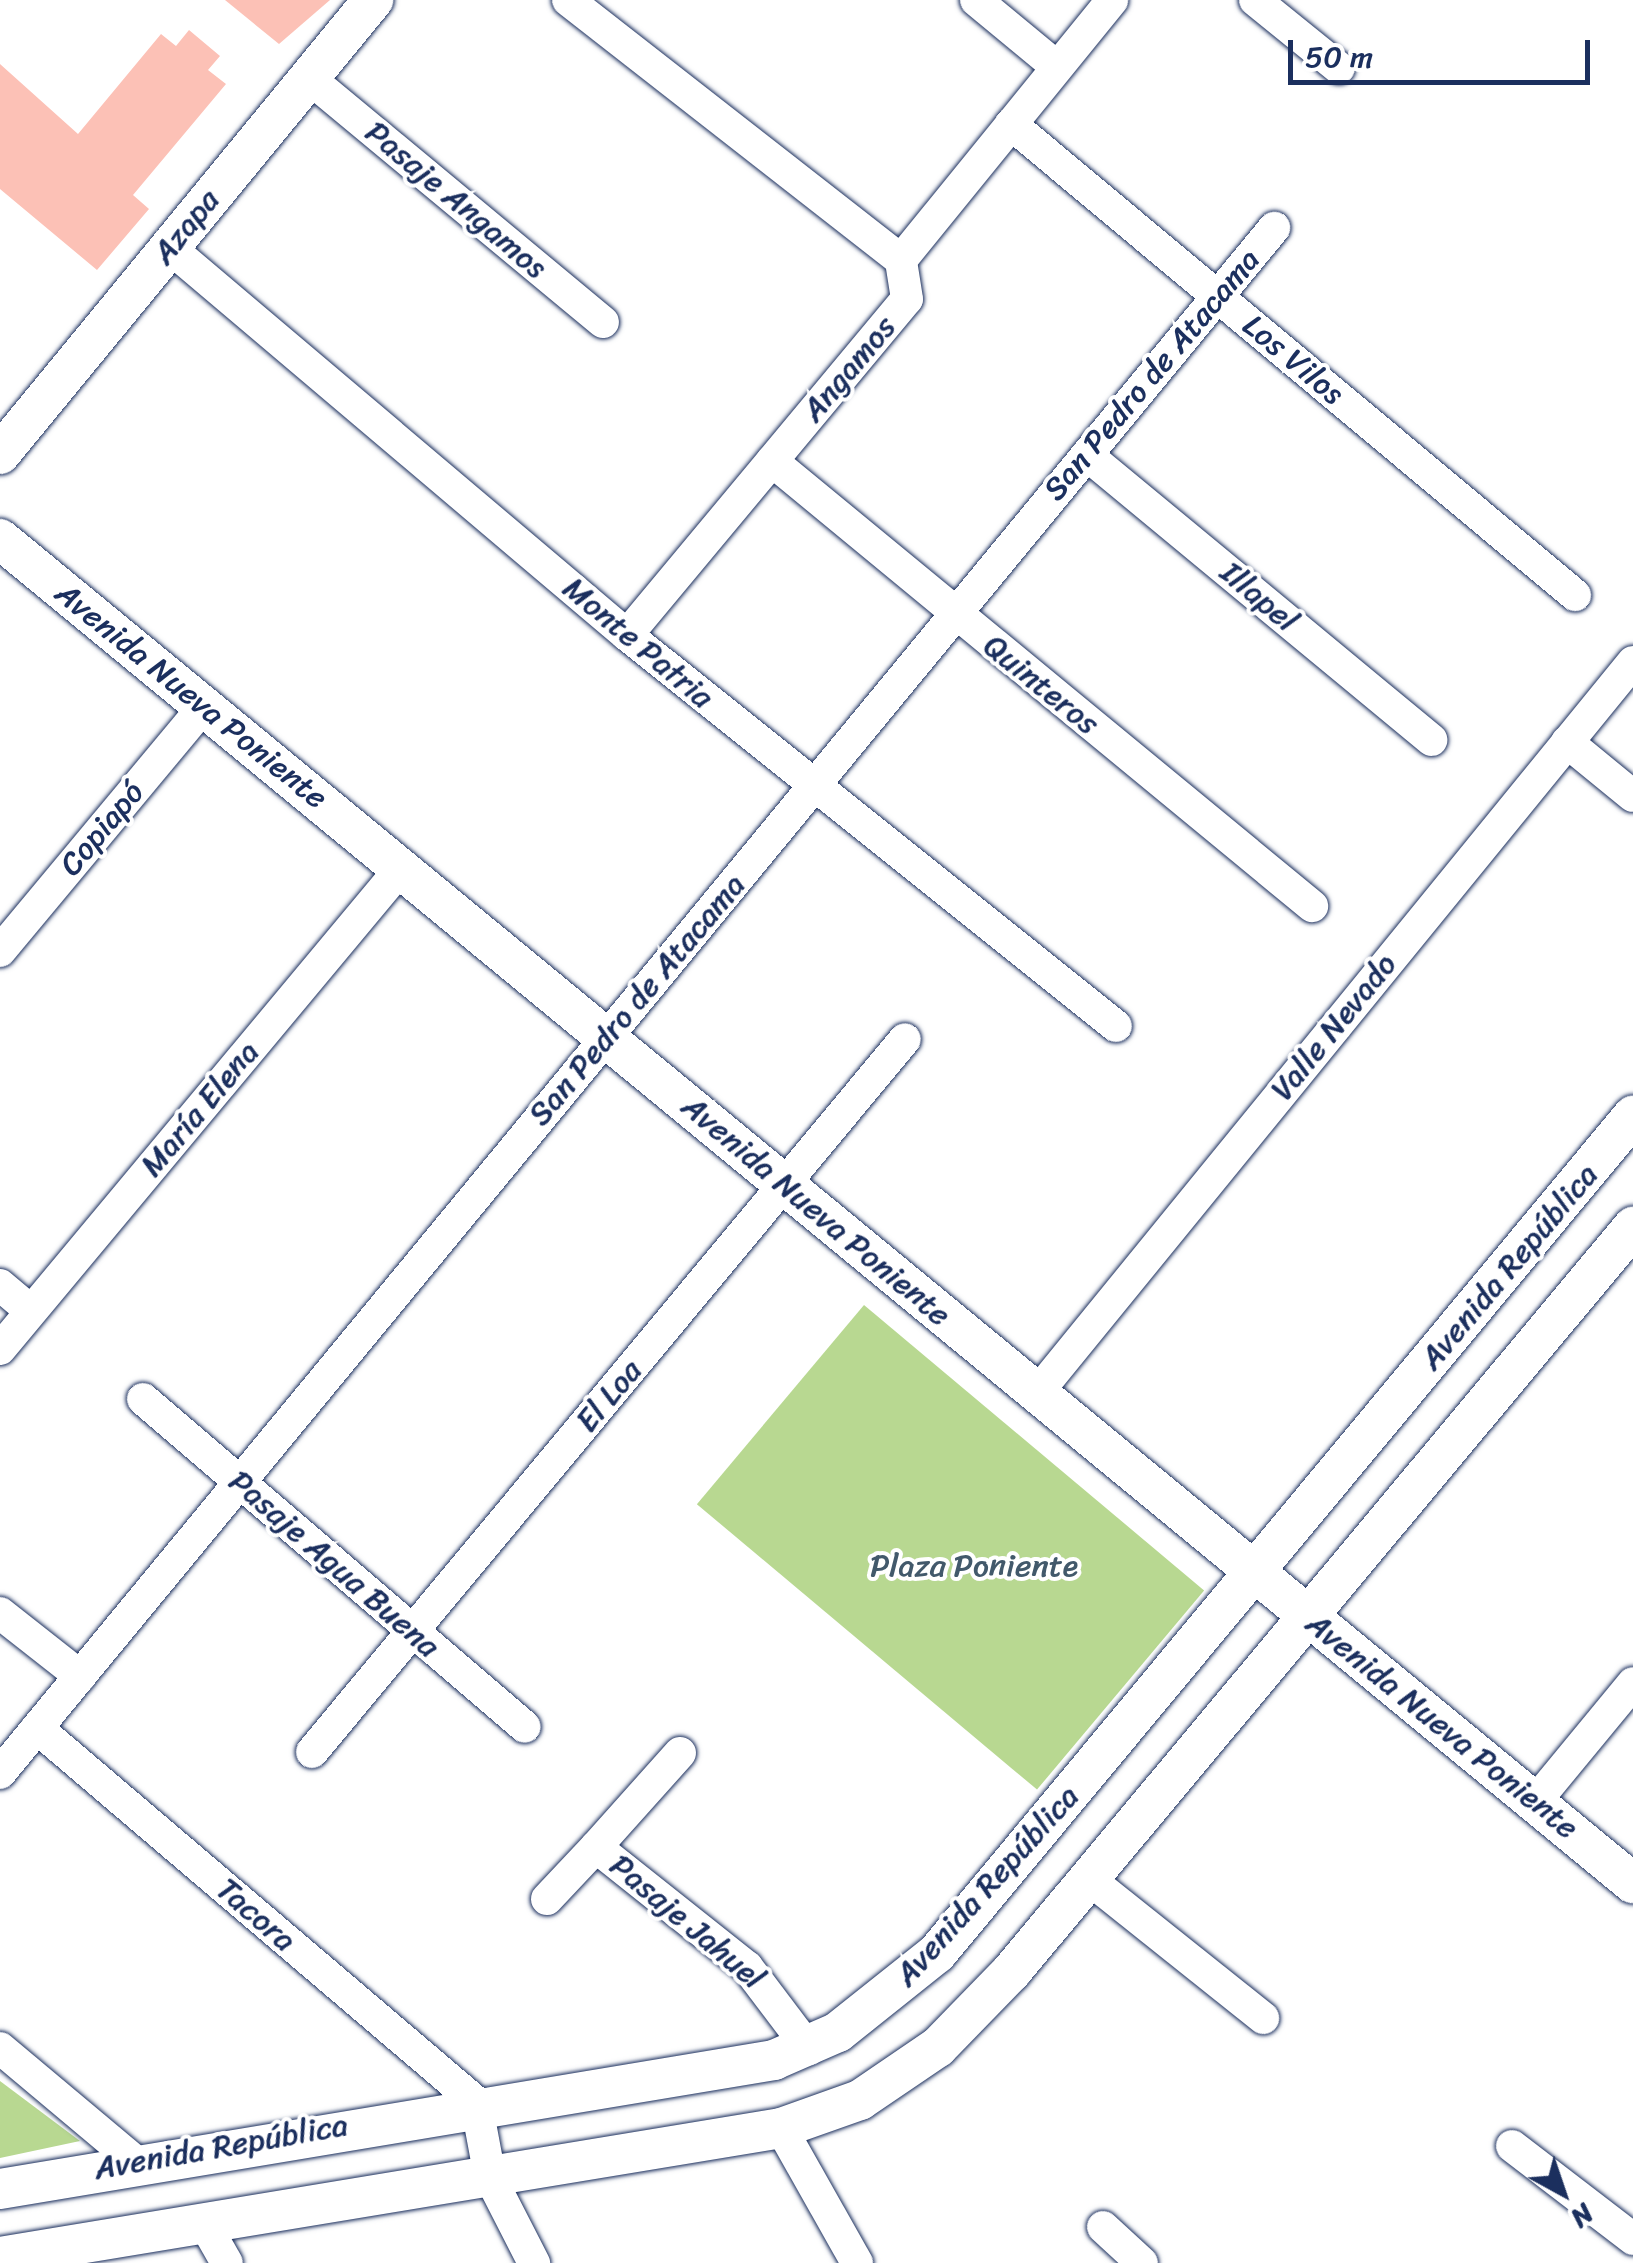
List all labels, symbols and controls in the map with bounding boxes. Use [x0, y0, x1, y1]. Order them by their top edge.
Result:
scale bar [1293, 20, 1596, 82]
text: 50 m [1305, 30, 1373, 84]
street label: Pasaje Angamos [357, 113, 555, 287]
street label: Azapa [144, 182, 228, 272]
street label: San Pedro de Atacama [1035, 241, 1269, 509]
street label: Los Vilos [1234, 306, 1352, 414]
street label: Angamos [794, 308, 904, 430]
street label: Illapel [1212, 554, 1306, 640]
street label: Monte Patria [554, 569, 722, 717]
street label: Avenida Nueva Poniente [47, 575, 335, 817]
street label: Quinteros [975, 627, 1107, 743]
street label: Copiapó [52, 774, 152, 884]
street label: San Pedro de Atacama [520, 866, 754, 1134]
street label: Valle Nevado [1263, 946, 1405, 1108]
street label: María Elena [132, 1033, 268, 1185]
street label: Avenida Nueva Poniente [674, 1088, 958, 1334]
street label: Avenida República [1412, 1156, 1606, 1378]
street label: El Loa [568, 1352, 650, 1440]
street label: Pasaje Agua Buena [221, 1462, 447, 1666]
park label: Plaza Poniente [870, 1547, 1078, 1585]
street label: Avenida Nueva Poniente [1298, 1605, 1586, 1847]
street label: Avenida República [887, 1778, 1087, 1994]
street label: Pasaje Jahuel [602, 1846, 772, 1998]
street label: Tacora [209, 1870, 303, 1960]
street label: Avenida República [91, 2106, 351, 2188]
north arrow [1513, 2143, 1613, 2243]
text: N [1559, 2191, 1606, 2241]

